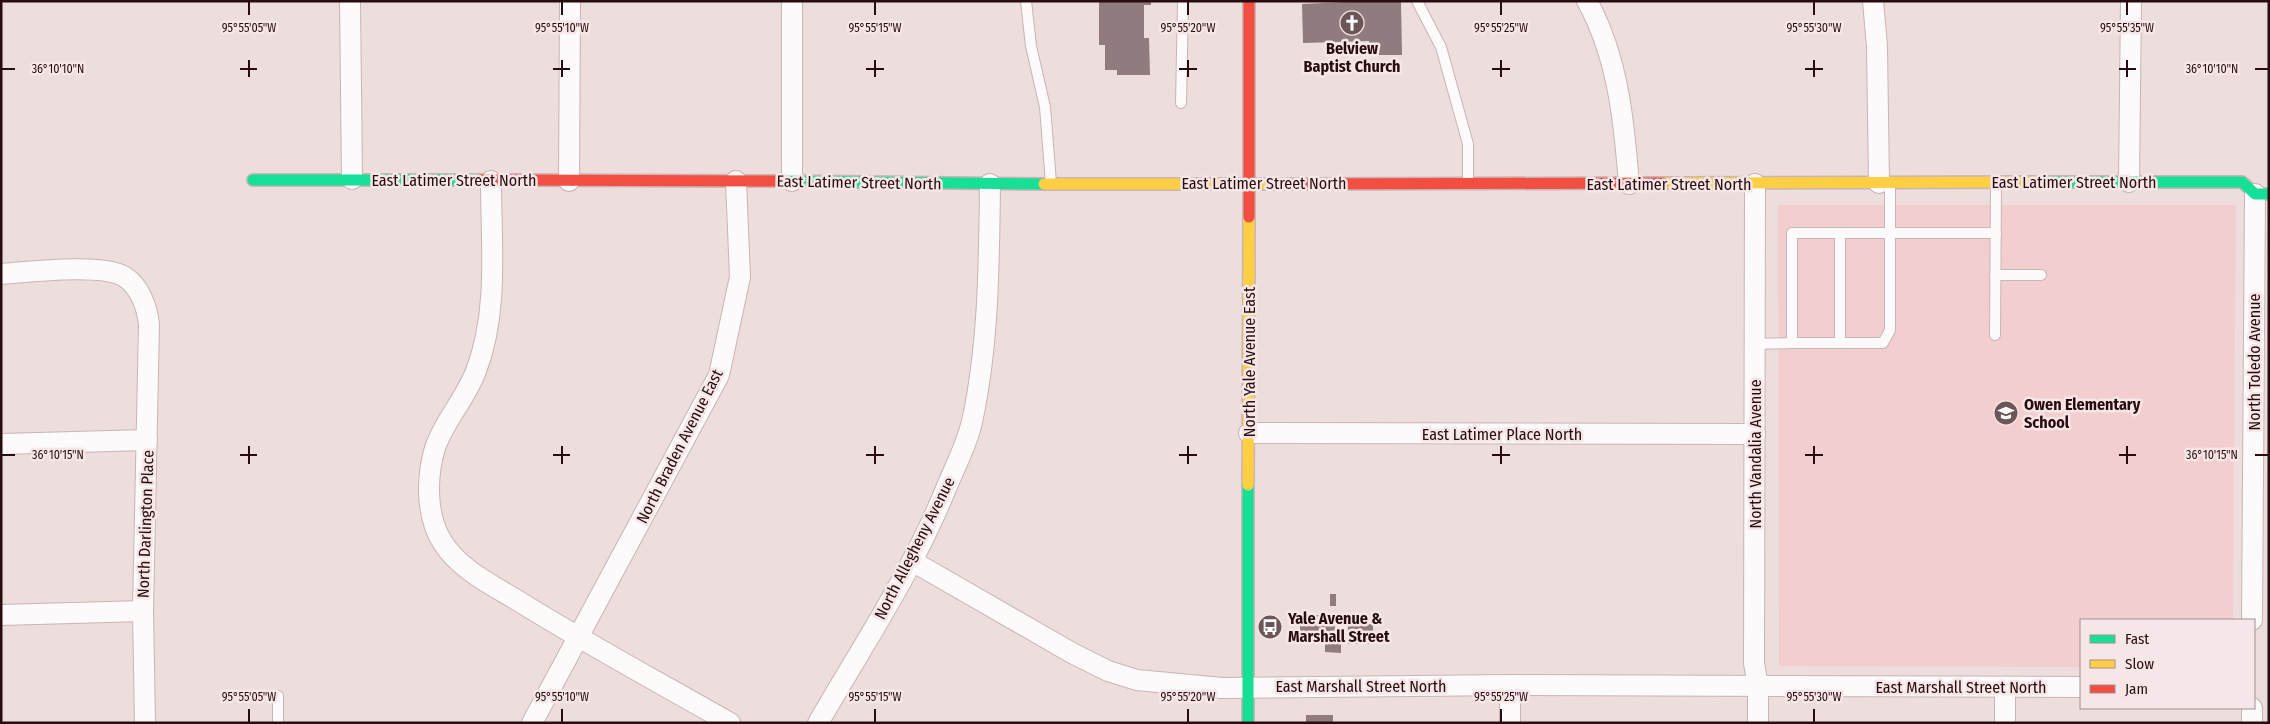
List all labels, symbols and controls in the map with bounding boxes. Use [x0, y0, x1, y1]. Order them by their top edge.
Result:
church icon: Belview Baptist Church [1339, 10, 1365, 36]
text: 95°55'05"W [222, 21, 276, 35]
text: 95°55'10"W [535, 21, 589, 35]
text: 95°55'15"W [848, 21, 902, 35]
text: 95°55'20"W [1161, 21, 1215, 35]
text: 95°55'25"W [1474, 21, 1528, 35]
text: 95°55'30"W [1787, 21, 1841, 35]
text: 95°55'35"W [2100, 21, 2154, 35]
place label: Belview Baptist Church [1303, 39, 1401, 76]
text: 36°10'10"N [32, 62, 84, 76]
text: 36°10'10"N [2186, 62, 2238, 76]
street label: East Latimer Street North [372, 171, 536, 190]
street label: East Latimer Street North [776, 172, 942, 193]
street label: East Latimer Street North [1992, 173, 2156, 192]
street label: East Latimer Street North [1182, 174, 1346, 193]
street label: East Latimer Street North [1587, 175, 1751, 194]
street label: North Yale Avenue East [1240, 286, 1259, 437]
street label: North Toledo Avenue [2245, 293, 2264, 430]
street label: North Braden Avenue East [632, 365, 727, 526]
street label: North Vandalia Avenue [1746, 379, 1765, 529]
place label: Owen Elementary School [2024, 395, 2141, 432]
school or university icon: Owen Elementary School [1993, 400, 2019, 426]
street label: East Latimer Place North [1422, 425, 1582, 444]
text: 36°10'15"N [32, 448, 84, 462]
text: 36°10'15"N [2186, 448, 2238, 462]
street label: North Darlington Place [133, 450, 158, 598]
street label: North Allegheny Avenue [870, 474, 959, 622]
place label: Yale Avenue & Marshall Street [1287, 609, 1390, 646]
bus stop icon: Yale Avenue & Marshall Street [1257, 614, 1283, 640]
legend [2080, 619, 2255, 709]
text: Fast [2125, 630, 2149, 648]
text: Slow [2125, 655, 2154, 673]
street label: East Marshall Street North [1275, 677, 1447, 696]
street label: East Marshall Street North [1875, 678, 2047, 697]
text: Jam [2125, 680, 2148, 698]
text: 95°55'05"W [222, 690, 276, 704]
text: 95°55'10"W [535, 690, 589, 704]
text: 95°55'15"W [848, 690, 902, 704]
text: 95°55'20"W [1161, 690, 1215, 704]
text: 95°55'25"W [1474, 690, 1528, 704]
text: 95°55'30"W [1787, 690, 1841, 704]

